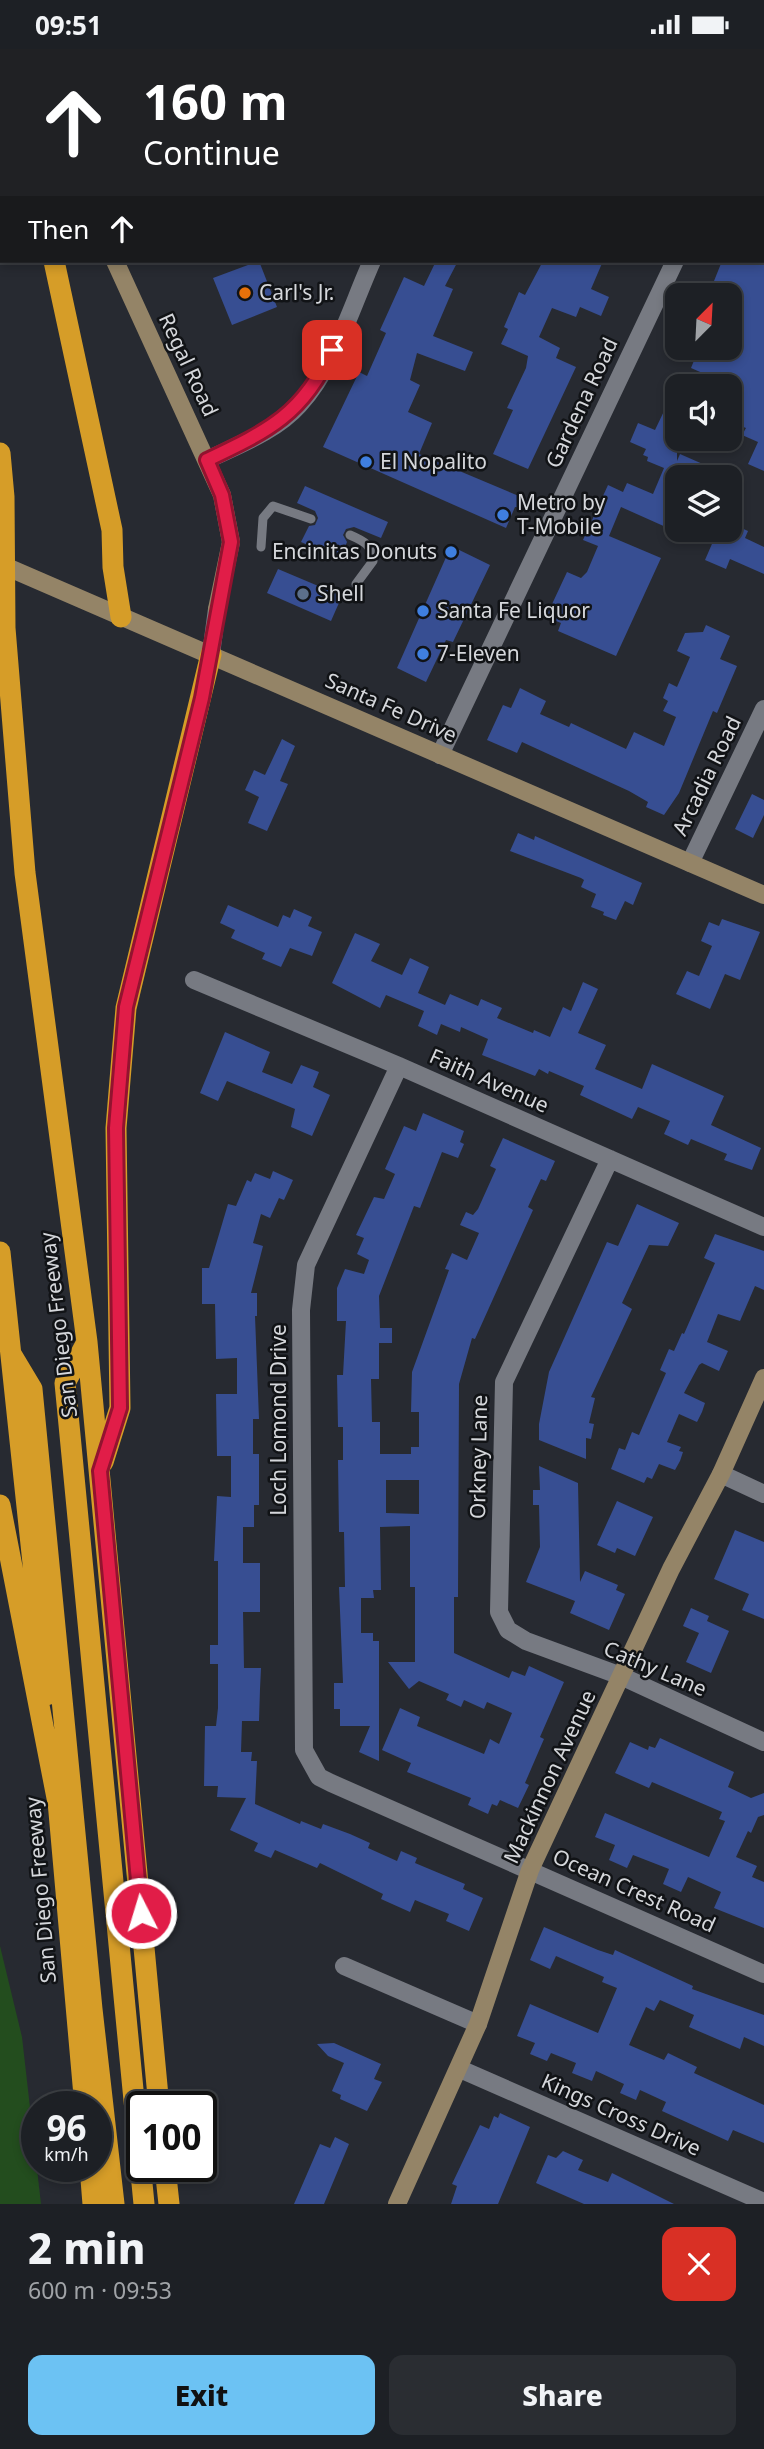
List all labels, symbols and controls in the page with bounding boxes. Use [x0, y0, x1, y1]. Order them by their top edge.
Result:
text: 09:51 [35, 7, 102, 43]
text: 160 m [143, 68, 288, 134]
icon: ahead [28, 77, 119, 168]
text: Continue [143, 131, 280, 174]
icon: ahead [103, 210, 141, 248]
text: Then [28, 211, 89, 247]
place label: Carl's Jr. [259, 278, 334, 306]
north arrow [665, 283, 742, 361]
map controls [665, 283, 742, 542]
marker: Carl's Jr. [237, 285, 253, 301]
street label: Regal Road [153, 308, 225, 421]
pin [302, 320, 362, 380]
icon: arrive [313, 331, 351, 369]
street label: Gardena Road [539, 333, 624, 472]
button: sound [665, 374, 742, 451]
place label: El Nopalito [380, 447, 487, 475]
marker: El Nopalito [358, 454, 374, 470]
button: layers [665, 465, 742, 542]
place label: Metro by T-Mobile [517, 488, 605, 540]
marker: Metro by T-Mobile [495, 507, 511, 523]
place label: Encinitas Donuts [272, 537, 437, 565]
marker: Encinitas Donuts [443, 544, 459, 560]
place label: Shell [317, 579, 364, 607]
marker: Shell [295, 586, 311, 602]
place label: Santa Fe Liquor [437, 596, 590, 624]
marker: Santa Fe Liquor [415, 603, 431, 619]
place label: 7-Eleven [437, 639, 520, 667]
marker: 7-Eleven [415, 646, 431, 662]
street label: Santa Fe Drive [321, 666, 462, 749]
street label: Arcadia Road [665, 711, 747, 840]
street label: Faith Avenue [425, 1041, 554, 1119]
street label: San Diego Freeway [33, 1230, 83, 1420]
street label: Loch Lomond Drive [264, 1324, 292, 1516]
street label: Orkney Lane [463, 1395, 493, 1519]
street label: Cathy Lane [600, 1634, 711, 1702]
street label: Mackinnon Avenue [497, 1685, 602, 1868]
street label: San Diego Freeway [18, 1796, 62, 1984]
street label: Ocean Crest Road [549, 1842, 720, 1939]
position arrow [104, 1876, 178, 1950]
street label: Kings Cross Drive [537, 2066, 705, 2162]
speed limit sign: 100 [126, 2091, 217, 2182]
text: 96 [46, 2104, 87, 2151]
text: km/h [44, 2142, 89, 2166]
text: 2 min [28, 2219, 145, 2276]
button: close [662, 2227, 736, 2301]
text: 600 m · 09:53 [28, 2274, 172, 2306]
button: Exit [28, 2355, 375, 2435]
button: Share [389, 2355, 736, 2435]

